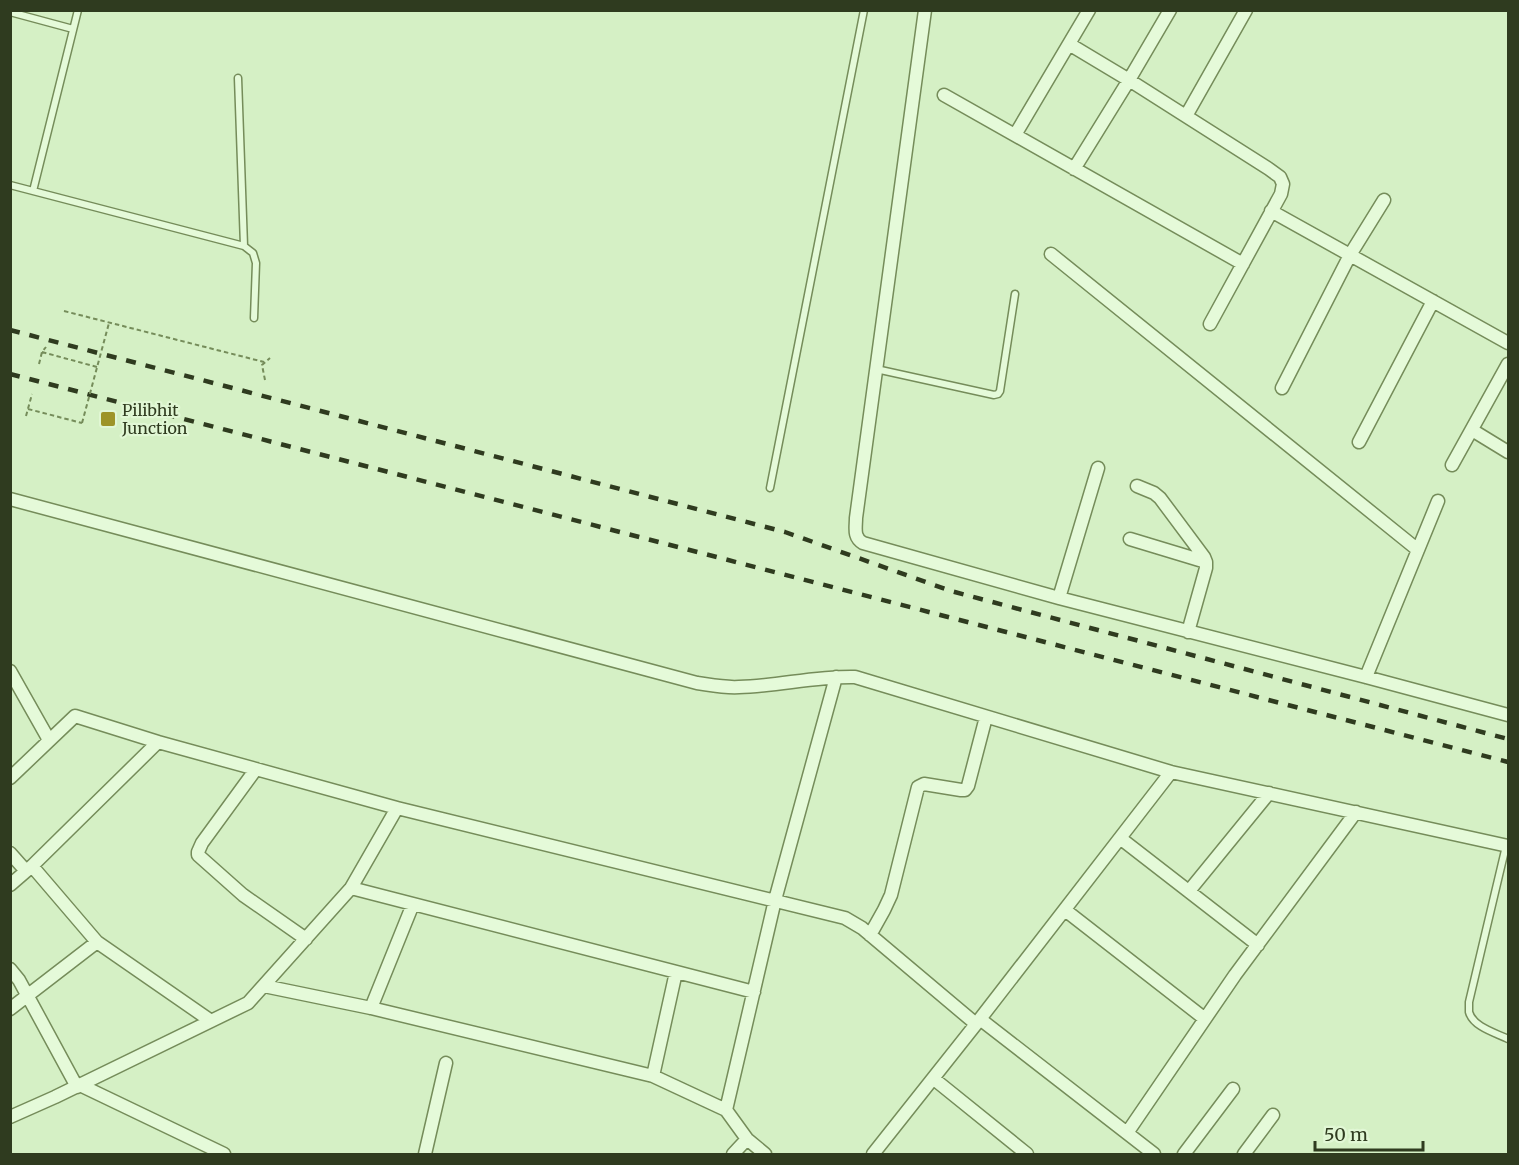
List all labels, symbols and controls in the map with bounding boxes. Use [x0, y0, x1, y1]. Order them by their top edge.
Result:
place label: Pilibhit Junction [121, 400, 188, 438]
marker: Pilibhit Junction [99, 410, 117, 428]
scale bar [1315, 1114, 1423, 1152]
text: 50 m [1324, 1123, 1368, 1146]

